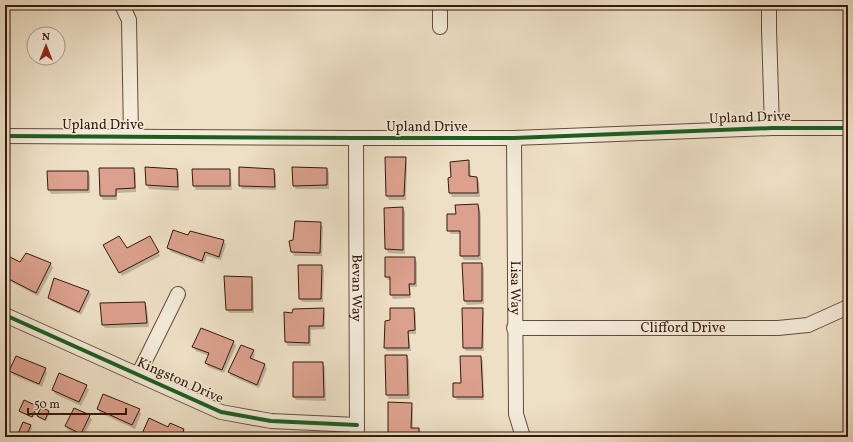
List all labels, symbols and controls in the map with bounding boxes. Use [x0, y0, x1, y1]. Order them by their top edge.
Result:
north arrow [26, 26, 66, 66]
text: N [42, 30, 50, 45]
street label: Upland Drive [709, 107, 792, 129]
street label: Upland Drive [62, 116, 144, 135]
street label: Upland Drive [386, 118, 468, 137]
street label: Bevan Way [347, 254, 366, 322]
street label: Lisa Way [505, 261, 525, 316]
street label: Clifford Drive [640, 319, 726, 338]
street label: Kingston Drive [134, 353, 227, 409]
scale bar [28, 390, 126, 416]
text: 50 m [34, 397, 60, 413]

